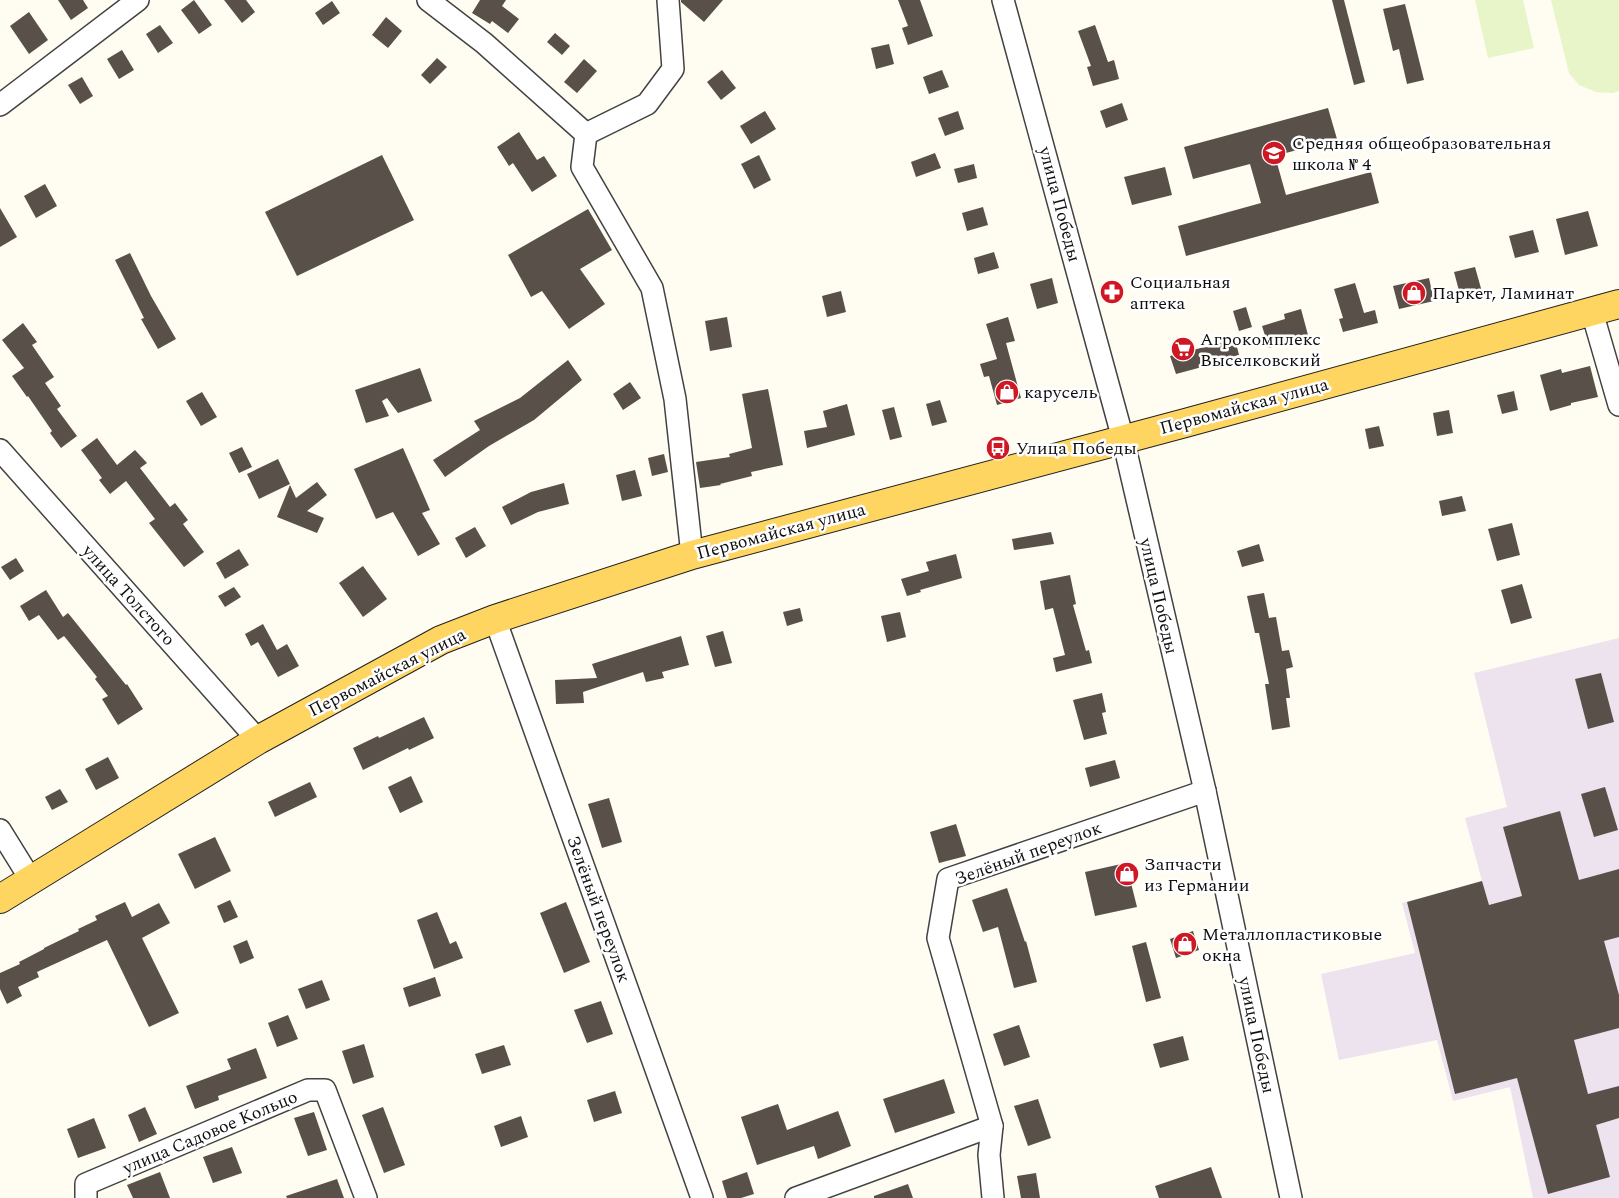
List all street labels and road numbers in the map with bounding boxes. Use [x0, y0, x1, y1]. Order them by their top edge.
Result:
street label: улица Победы [1031, 143, 1088, 265]
street label: Первомайская улица [1157, 371, 1332, 442]
street label: Первомайская улица [694, 496, 869, 567]
street label: улица Победы [1132, 534, 1185, 657]
street label: улица Толстого [75, 538, 182, 652]
street label: Первомайская улица [304, 621, 471, 724]
street label: Зелёный переулок [951, 814, 1105, 893]
street label: Зелёный переулок [559, 832, 638, 986]
street label: улица Победы [1231, 973, 1282, 1096]
street label: улица Садовое Кольцо [118, 1083, 302, 1182]

